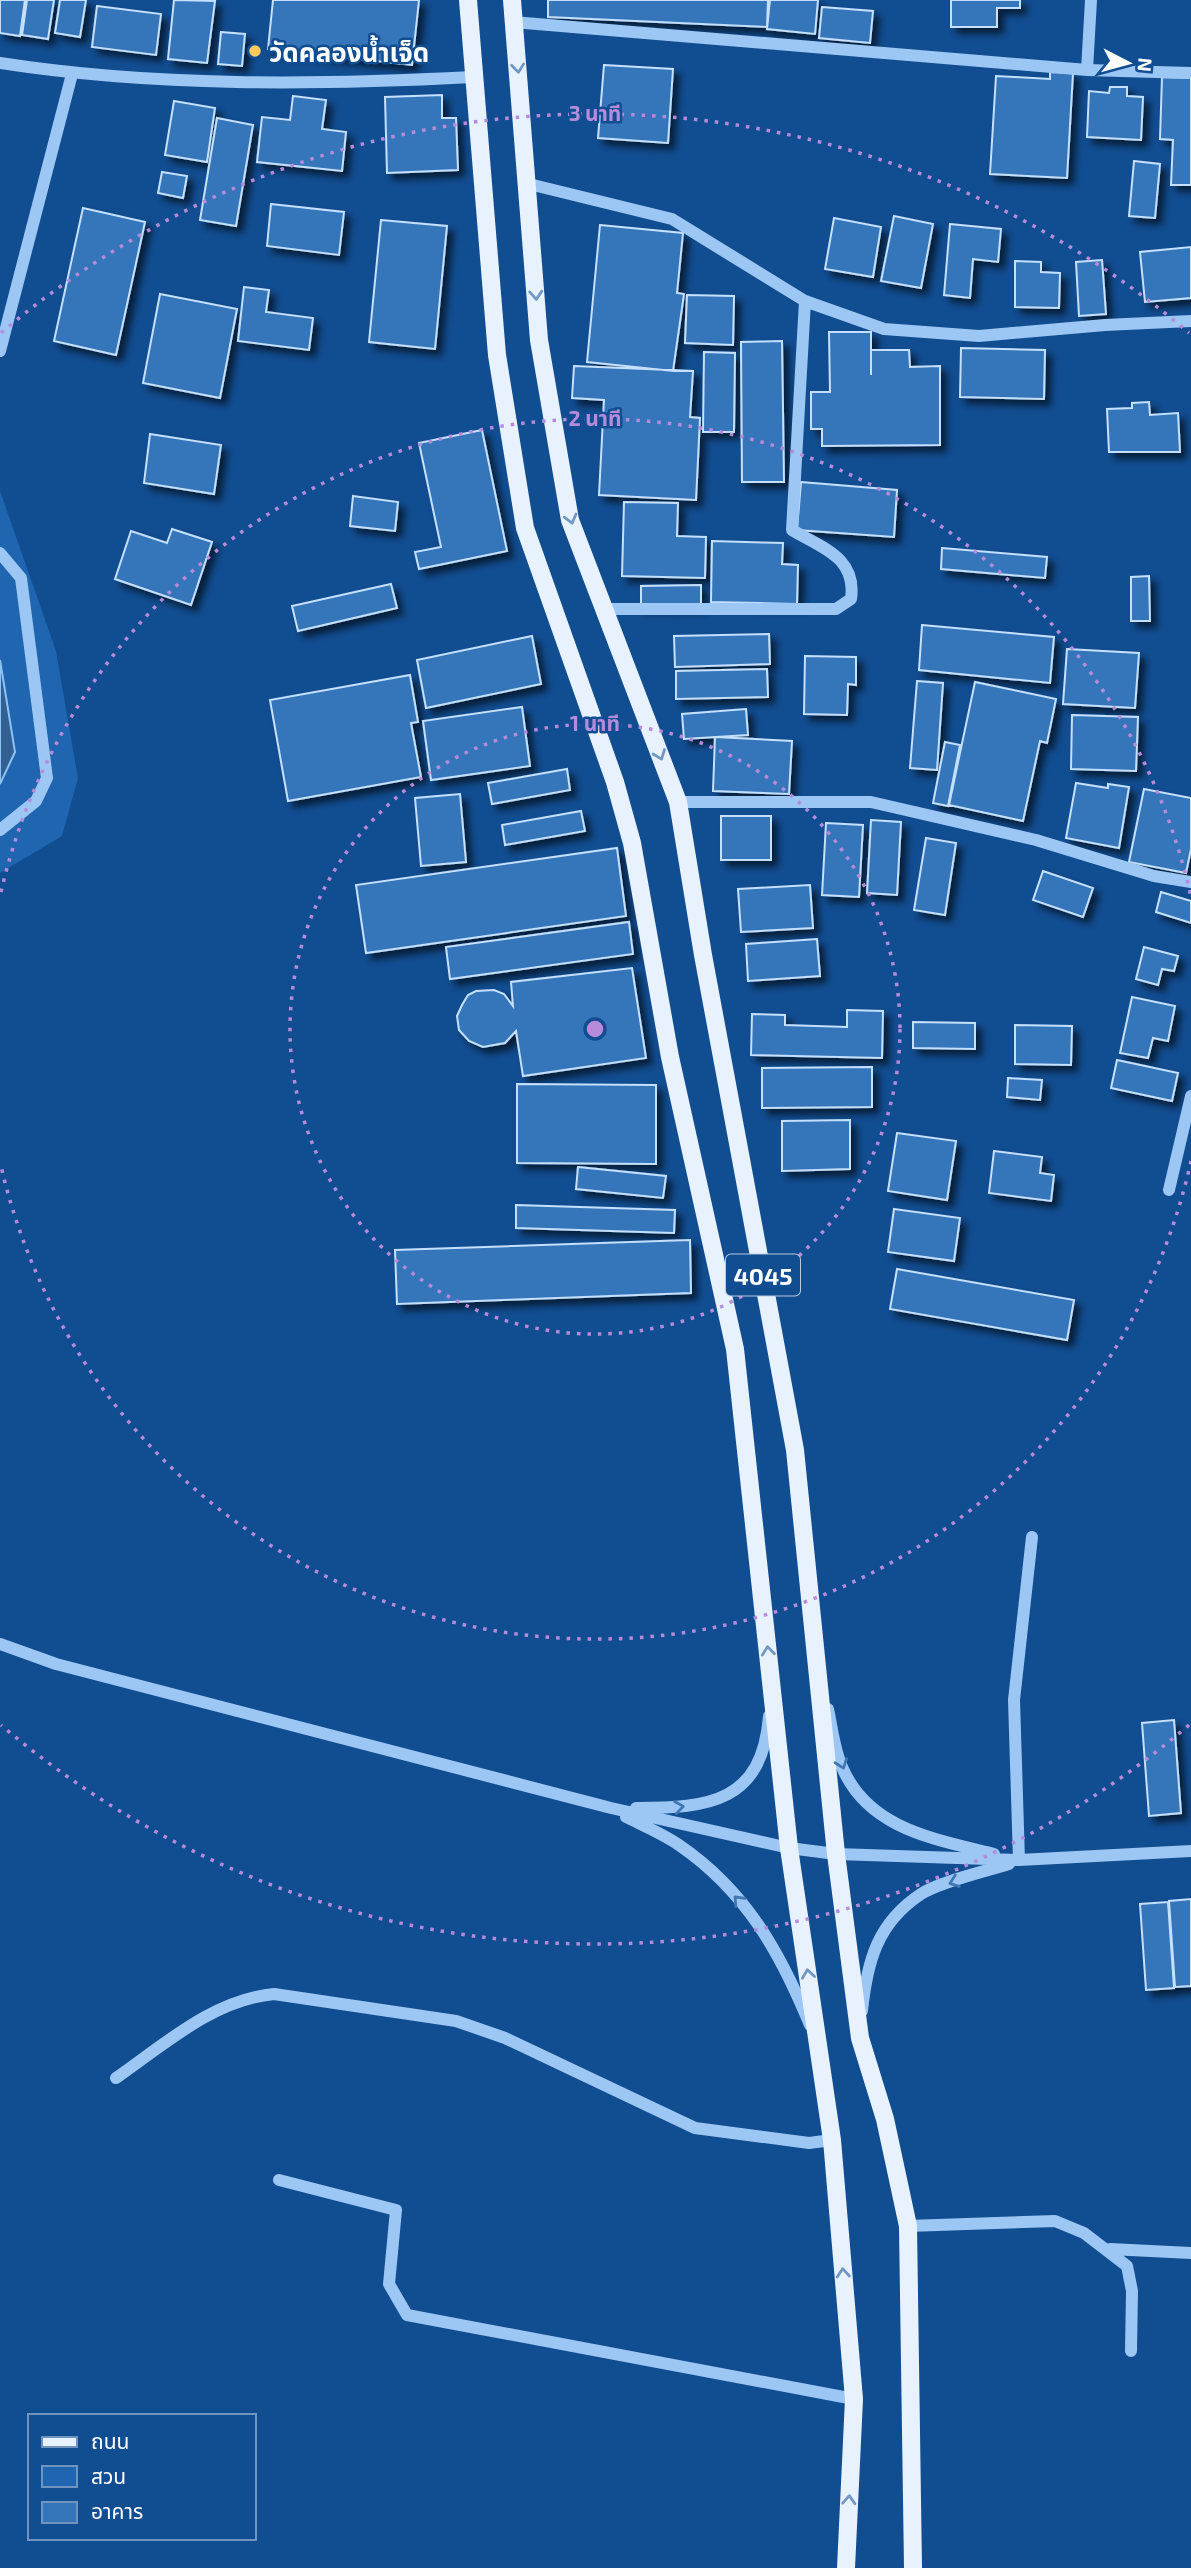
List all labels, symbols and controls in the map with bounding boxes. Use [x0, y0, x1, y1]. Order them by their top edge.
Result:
north arrow [1093, 28, 1163, 98]
place label: วัดคลองน้ำเจ็ด [269, 35, 429, 67]
marker: วัดคลองน้ำเจ็ด [247, 43, 263, 59]
text: N [1133, 57, 1158, 73]
one-way arrow [510, 62, 525, 74]
text: 3 นาที [569, 100, 621, 125]
one-way arrow [528, 289, 543, 300]
text: 2 นาที [569, 405, 621, 430]
one-way arrow [563, 513, 577, 525]
text: 1 นาที [570, 710, 620, 735]
one-way arrow [651, 748, 665, 760]
centre of rings [583, 1017, 607, 1041]
road number: 4045 [726, 1254, 800, 1296]
one-way arrow [760, 1645, 775, 1657]
one-way arrow [834, 1757, 848, 1770]
one-way arrow [673, 1799, 685, 1814]
one-way arrow [949, 1874, 961, 1888]
one-way arrow [734, 1895, 746, 1908]
one-way arrow [801, 1968, 816, 1980]
one-way arrow [836, 2267, 851, 2278]
legend [28, 2414, 256, 2540]
text: ถนน [91, 2428, 129, 2453]
text: สวน [91, 2463, 126, 2488]
one-way arrow [842, 2494, 857, 2505]
text: อาคาร [91, 2498, 143, 2523]

